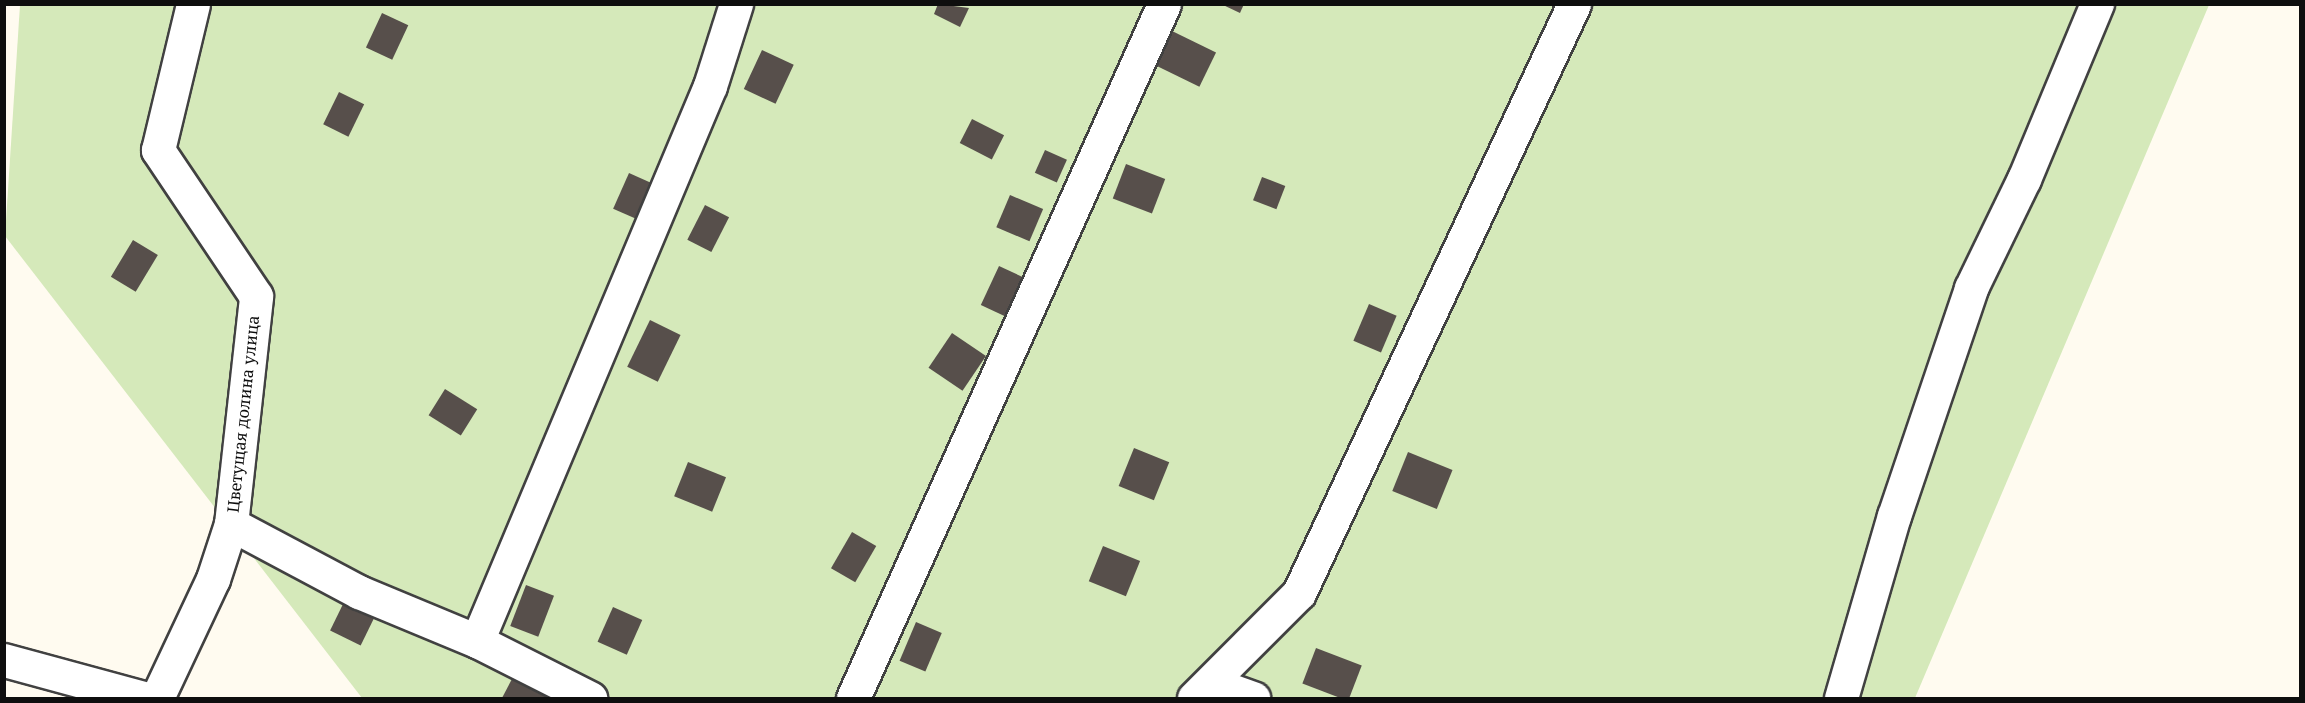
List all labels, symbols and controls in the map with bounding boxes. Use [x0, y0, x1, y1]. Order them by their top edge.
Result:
street label: Цветущая долина улица [223, 314, 263, 514]

